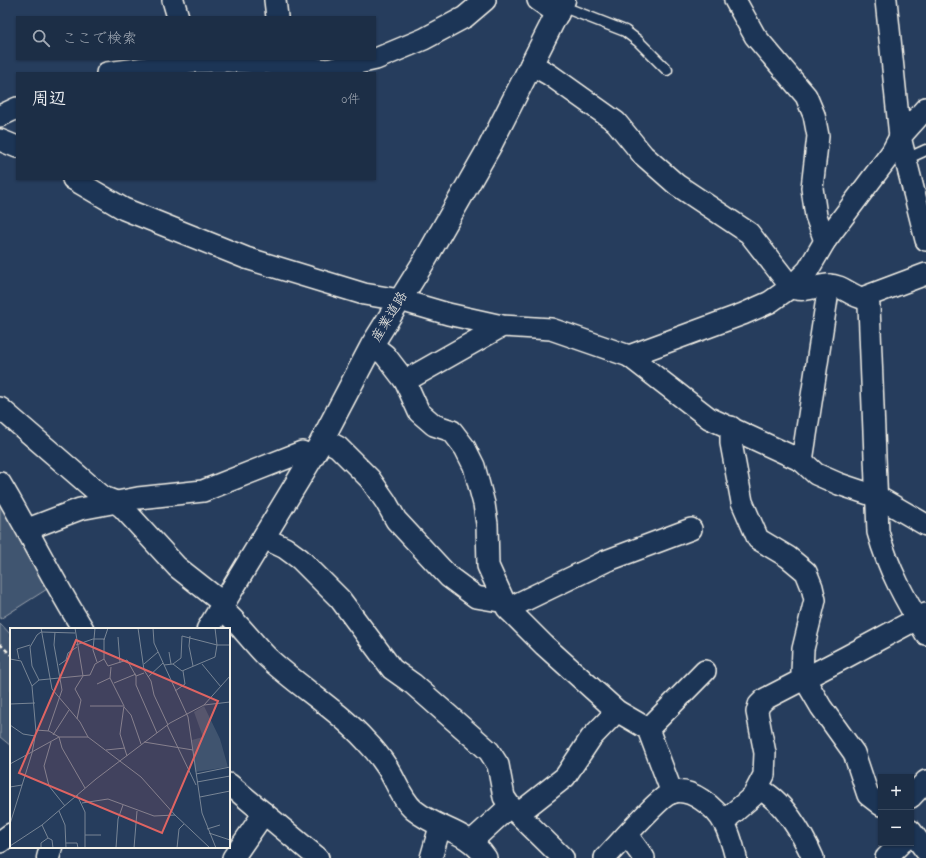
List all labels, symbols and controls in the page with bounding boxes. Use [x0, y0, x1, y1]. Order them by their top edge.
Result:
search box [16, 16, 376, 60]
icon: search [30, 27, 52, 49]
text: ここで検索 [62, 28, 137, 50]
text: 周辺 [32, 87, 66, 112]
text: 0件 [341, 90, 360, 109]
street label: 産業道路 [367, 288, 413, 346]
inset map [10, 628, 230, 848]
map controls [878, 774, 914, 846]
button: + [878, 774, 914, 810]
button: − [878, 810, 914, 846]

